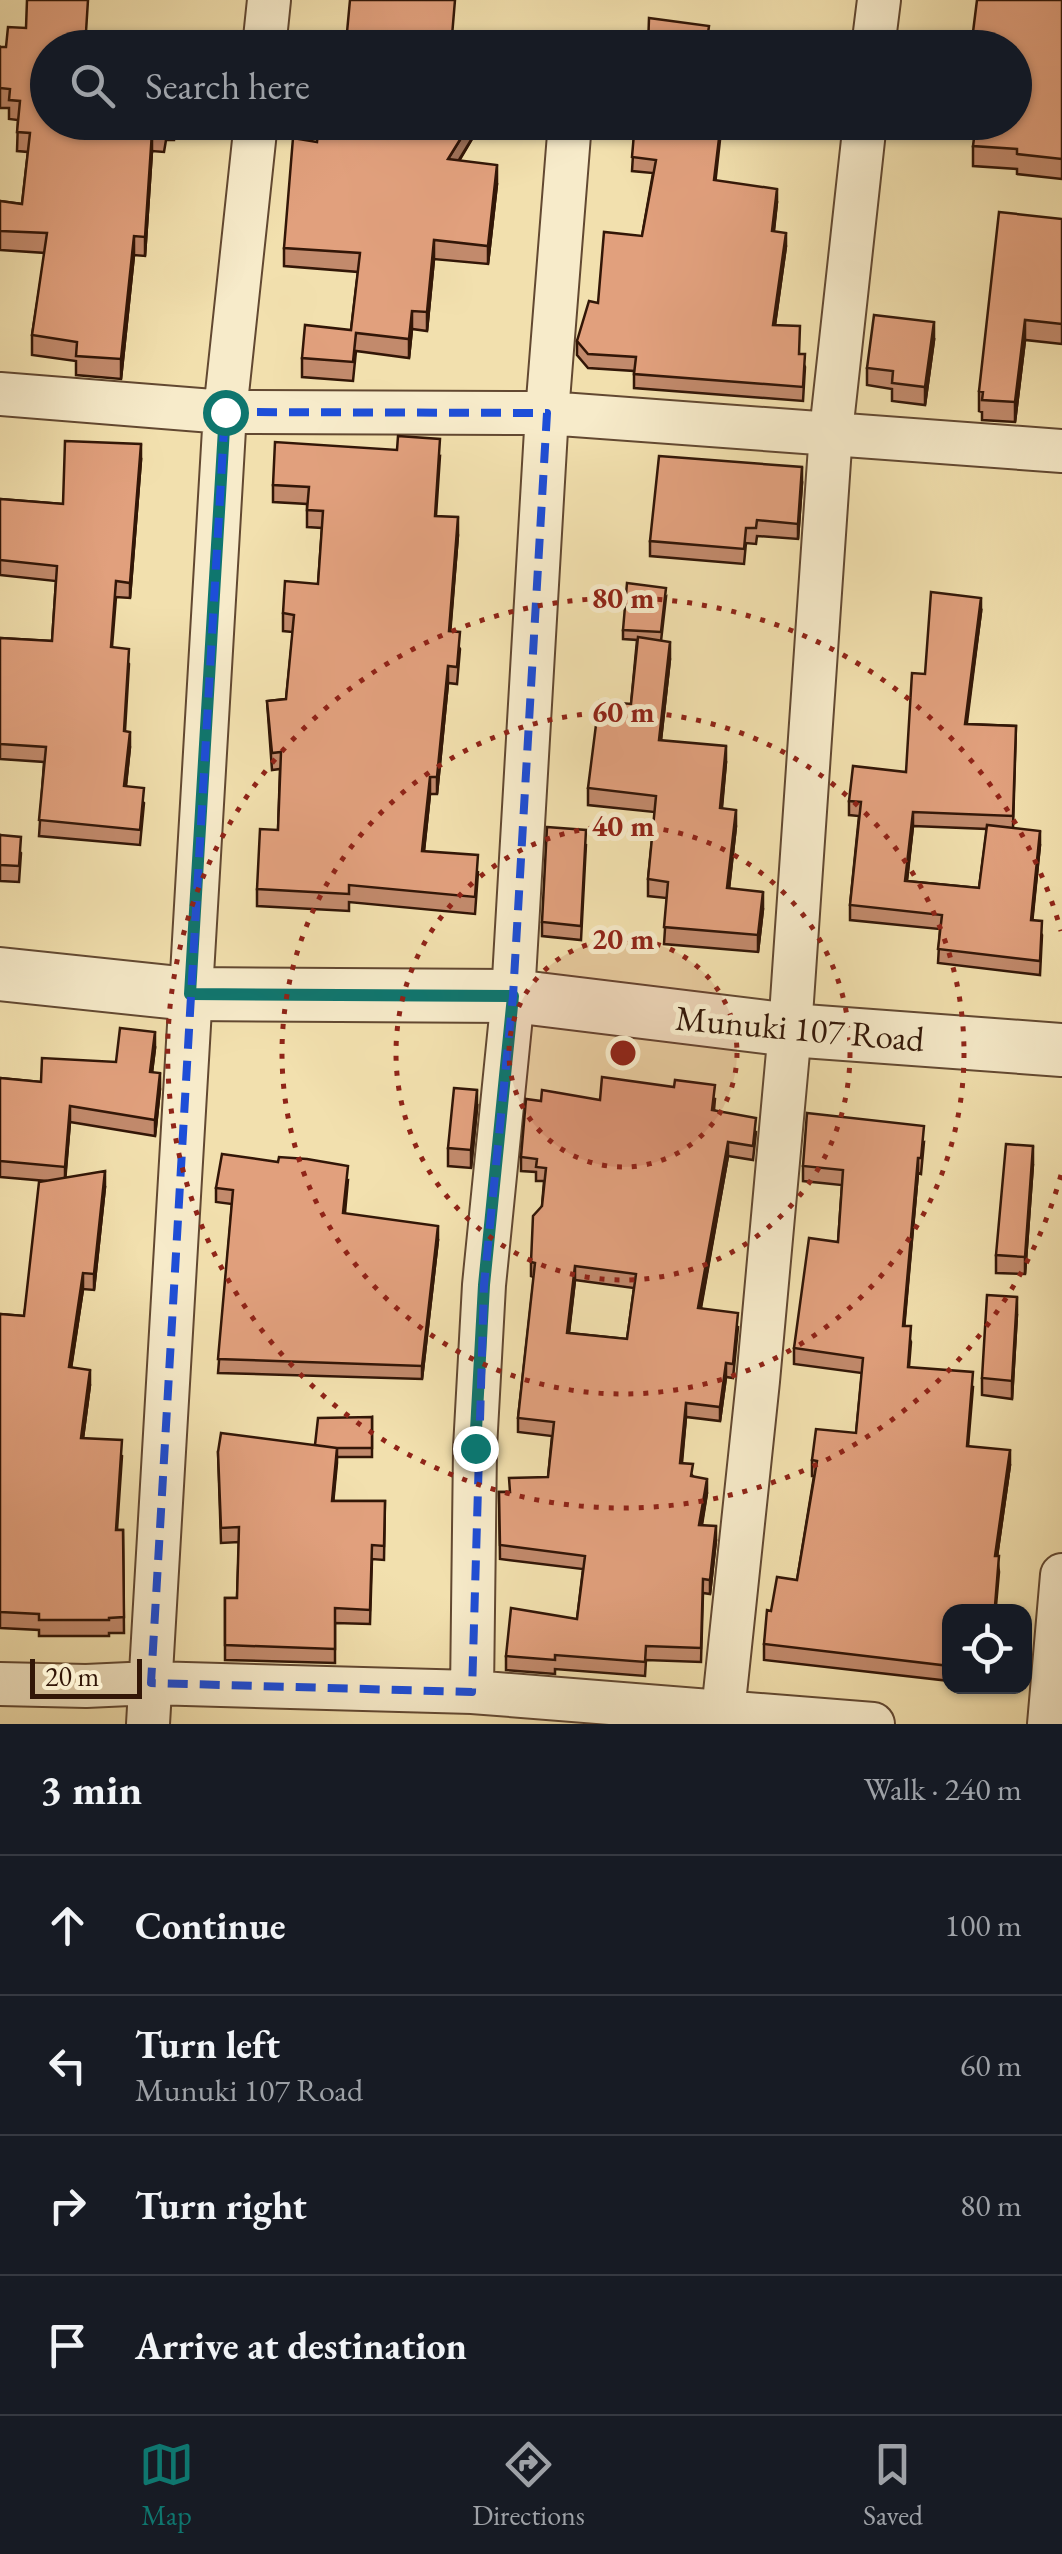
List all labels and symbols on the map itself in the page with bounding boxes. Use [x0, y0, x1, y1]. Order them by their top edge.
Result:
route start [203, 390, 249, 436]
text: 80 m [591, 578, 655, 617]
text: 60 m [591, 692, 655, 731]
text: 40 m [591, 806, 655, 845]
text: 20 m [591, 919, 655, 958]
street label: Munuki 107 Road [674, 995, 927, 1061]
centre of rings [605, 1035, 641, 1071]
route end [453, 1426, 499, 1472]
scale bar [30, 1654, 142, 1698]

